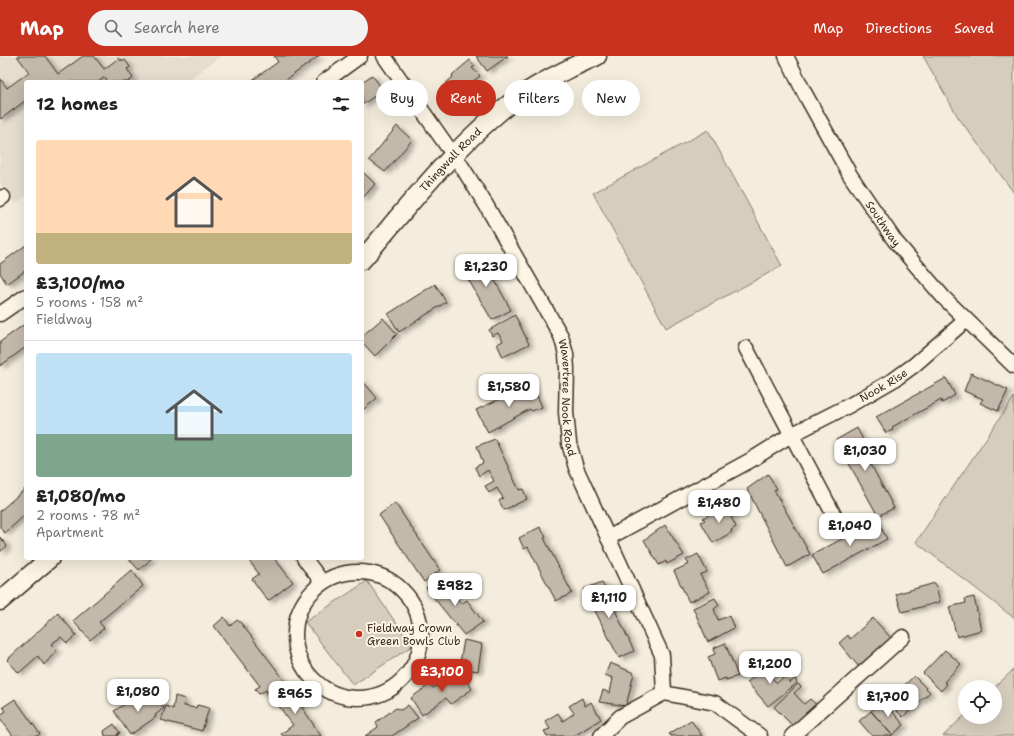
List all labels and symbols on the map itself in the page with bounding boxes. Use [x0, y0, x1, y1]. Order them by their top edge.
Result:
street label: Thingwall Road [417, 124, 485, 195]
street label: Southway [862, 198, 904, 250]
pin: £1,230 [453, 254, 519, 288]
street label: Wavertree Nook Road [554, 337, 579, 458]
street label: Nook Rise [857, 365, 911, 406]
pin: £1,580 [476, 374, 542, 408]
pin: £1,030 [832, 438, 898, 472]
pin: £1,480 [686, 490, 752, 524]
pin: £1,040 [817, 513, 883, 547]
pin: £982 [431, 573, 479, 607]
pin: £1,110 [576, 585, 642, 619]
place label: Fieldway Crown Green Bowls Club [367, 621, 460, 649]
marker: Fieldway Crown Green Bowls Club [354, 629, 364, 639]
pin: £1,200 [737, 651, 803, 685]
pin: £3,100 [409, 659, 475, 693]
pin: £1,080 [105, 679, 171, 713]
pin: £965 [271, 681, 319, 715]
pin: £1,700 [855, 684, 921, 718]

